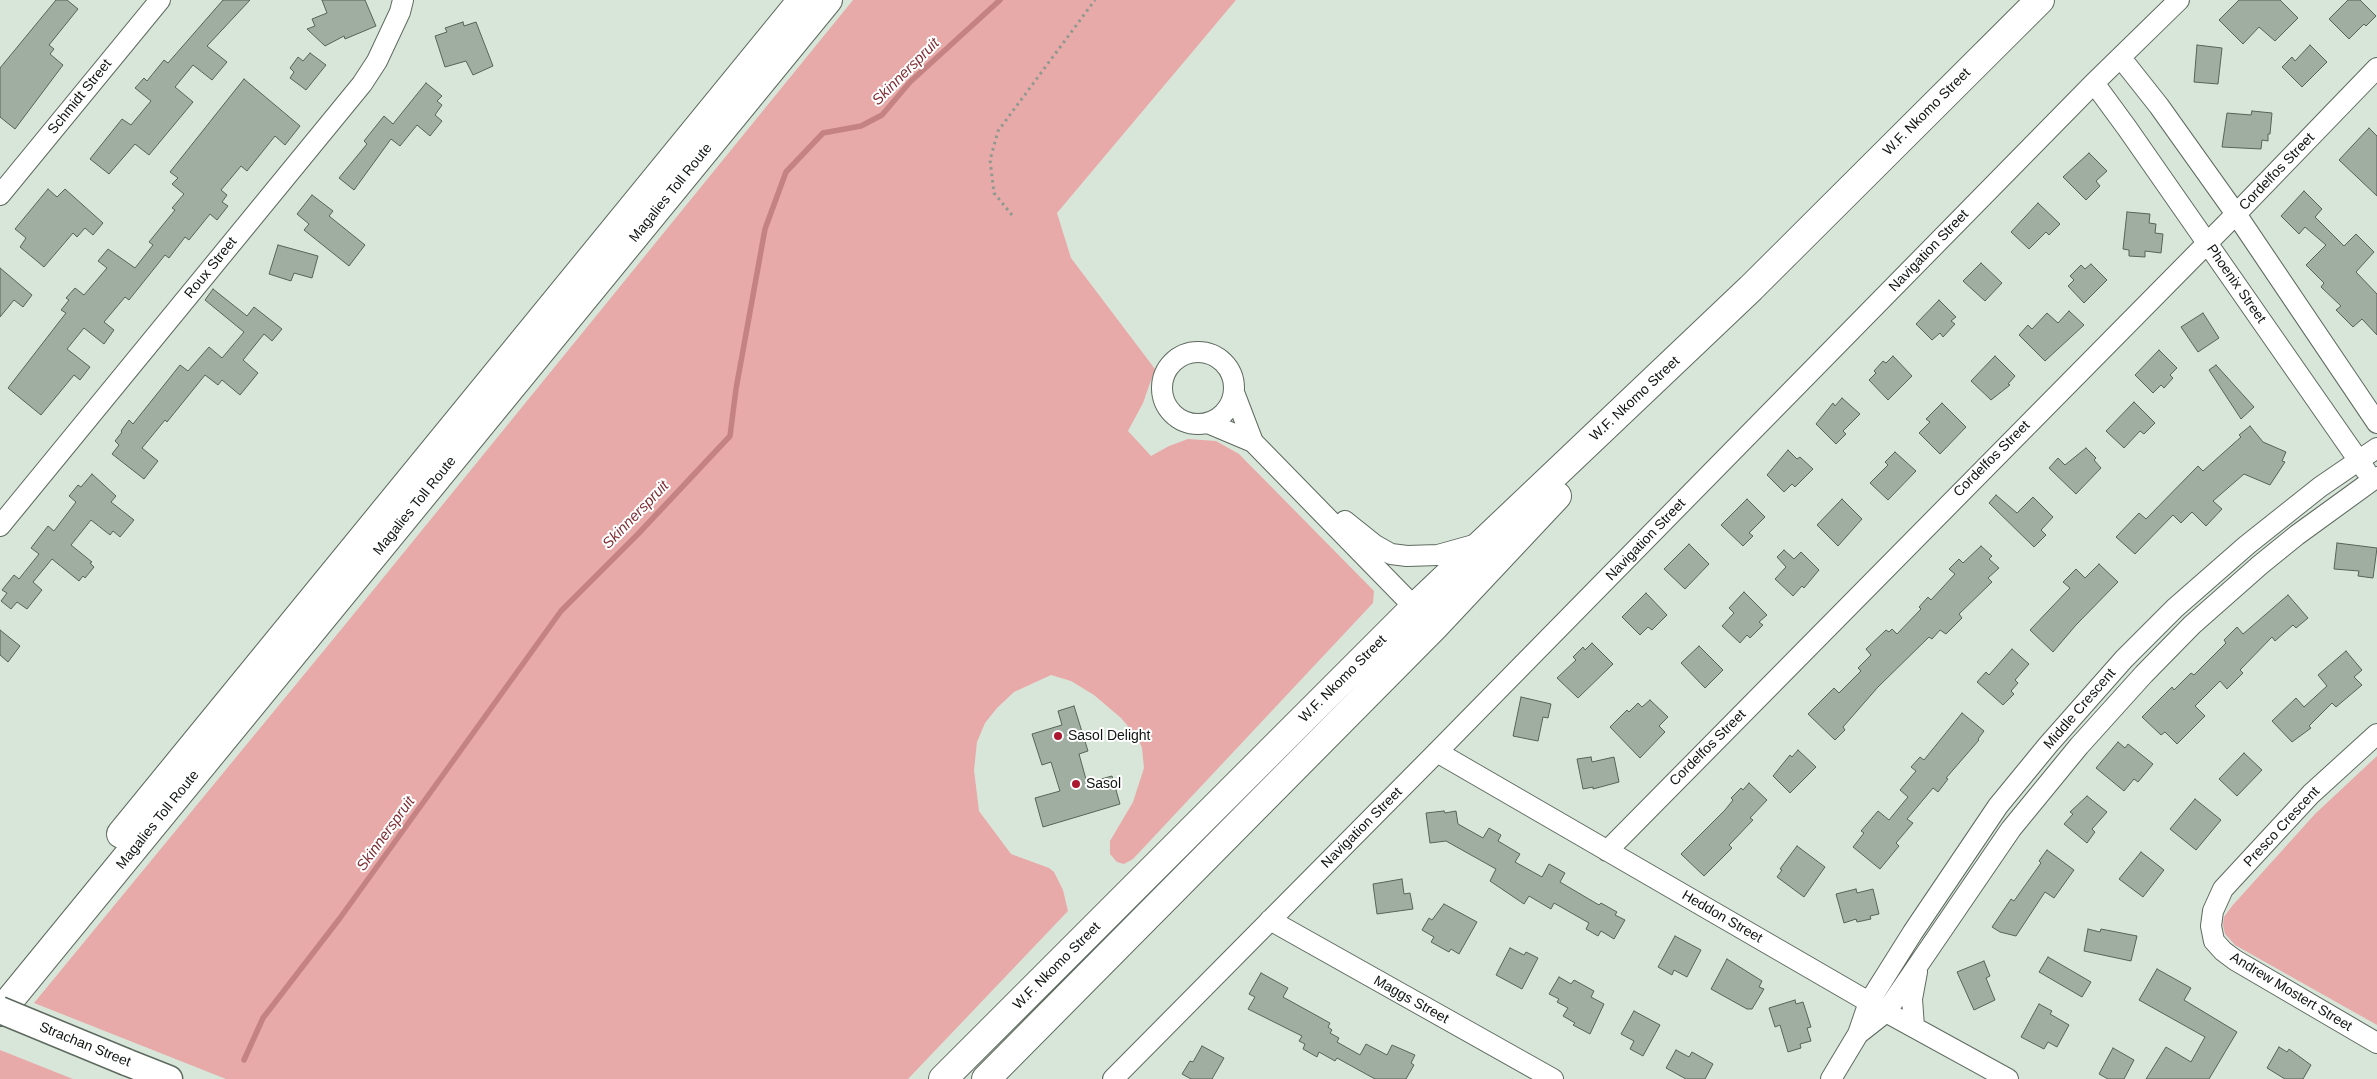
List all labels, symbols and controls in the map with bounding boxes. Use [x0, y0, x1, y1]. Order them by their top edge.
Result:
water label: Skinnerspruit [869, 35, 943, 109]
street label: Schmidt Street [45, 56, 115, 138]
street label: W.F. Nkomo Street [1880, 65, 1974, 159]
street label: Cordelfos Street [2236, 130, 2318, 214]
street label: Magalies Toll Route [626, 140, 716, 246]
street label: Navigation Street [1886, 207, 1972, 295]
street label: Roux Street [181, 234, 241, 302]
street label: Phoenix Street [2203, 242, 2269, 326]
street label: W.F. Nkomo Street [1587, 353, 1683, 445]
street label: Cordelfos Street [1950, 417, 2034, 501]
street label: Magalies Toll Route [370, 453, 460, 559]
water label: Skinnerspruit [599, 477, 673, 553]
street label: Navigation Street [1603, 496, 1689, 584]
street label: W.F. Nkomo Street [1296, 632, 1390, 726]
street label: Middle Crescent [2040, 665, 2120, 753]
street label: Cordelfos Street [1666, 706, 1750, 790]
place label: Sasol Delight [1068, 728, 1150, 744]
marker: Sasol Delight [1052, 730, 1064, 742]
street label: Magalies Toll Route [113, 767, 203, 873]
place label: Sasol [1086, 776, 1121, 792]
marker: Sasol [1070, 778, 1082, 790]
street label: Presco Crescent [2241, 783, 2323, 871]
street label: Navigation Street [1318, 784, 1406, 872]
water label: Skinnerspruit [353, 793, 419, 875]
street label: Heddon Street [1679, 887, 1765, 947]
street label: W.F. Nkomo Street [1010, 919, 1104, 1013]
street label: Andrew Mostert Street [2227, 949, 2355, 1035]
street label: Maggs Street [1371, 972, 1451, 1028]
street label: Strachan Street [37, 1019, 133, 1071]

